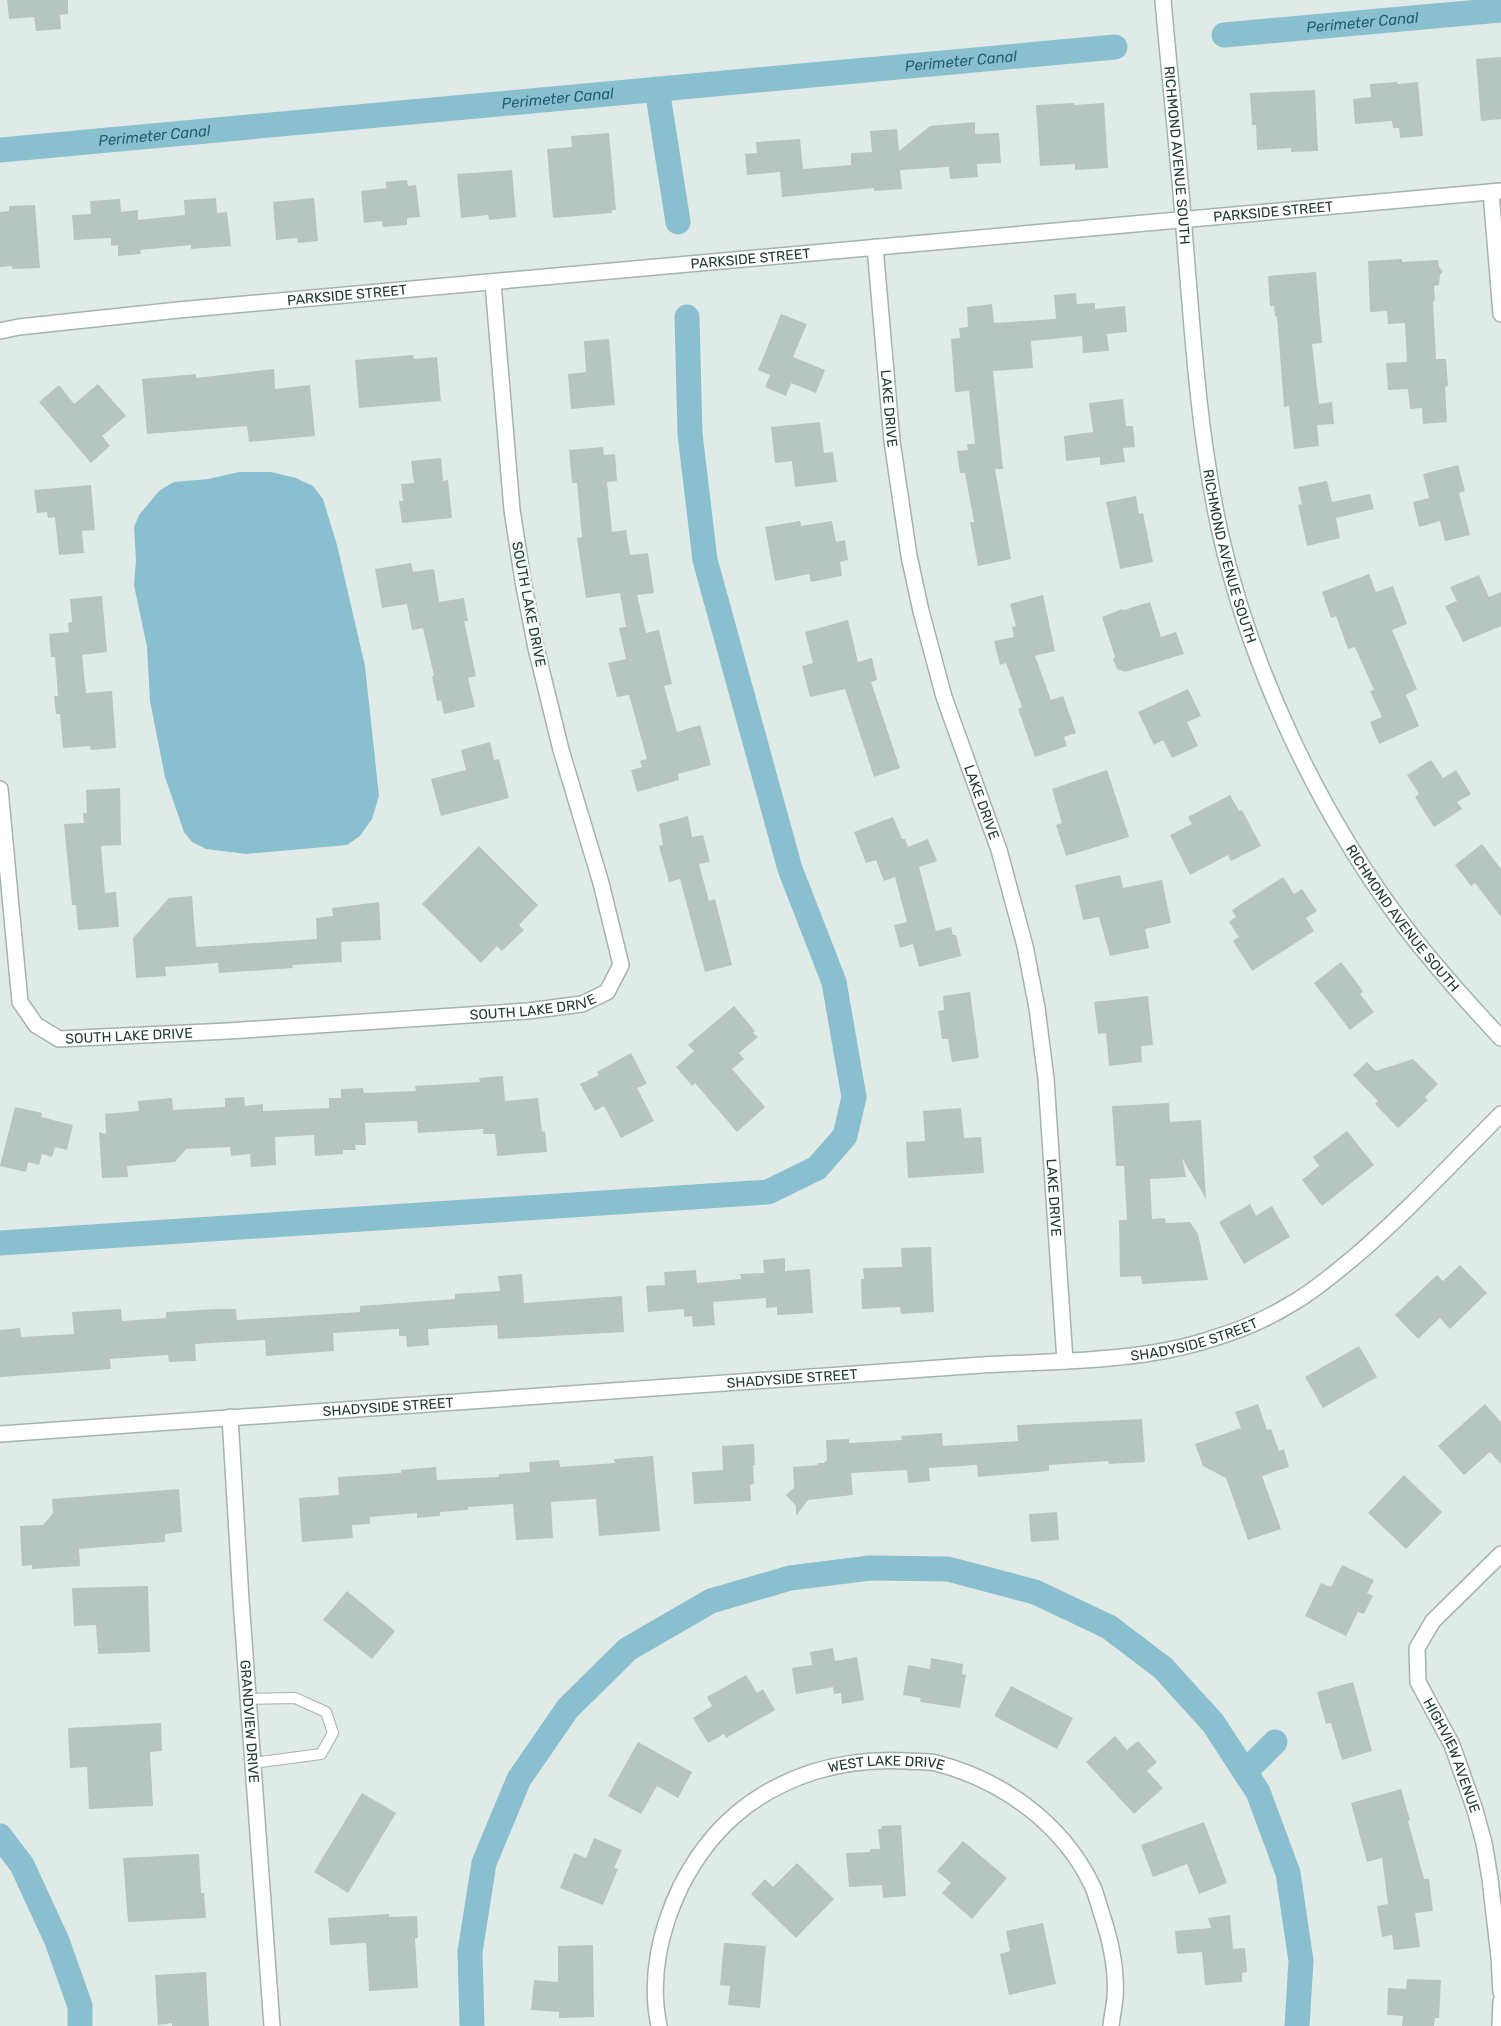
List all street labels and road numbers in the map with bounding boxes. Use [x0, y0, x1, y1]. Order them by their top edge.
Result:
street label: RICHMOND AVENUE SOUTH [1160, 65, 1193, 245]
street label: PARKSIDE STREET [1213, 198, 1334, 226]
street label: PARKSIDE STREET [690, 245, 811, 273]
street label: PARKSIDE STREET [286, 281, 408, 309]
street label: LAKE DRIVE [877, 369, 901, 448]
street label: RICHMOND AVENUE SOUTH [1199, 468, 1260, 646]
street label: SOUTH LAKE DRIVE [508, 540, 549, 668]
street label: LAKE DRIVE [960, 763, 1002, 842]
street label: RICHMOND AVENUE SOUTH [1342, 842, 1463, 995]
street label: SOUTH LAKE DRIVE [469, 990, 599, 1024]
street label: SOUTH LAKE DRIVE [65, 1025, 193, 1048]
street label: LAKE DRIVE [1042, 1158, 1065, 1237]
street label: SHADYSIDE STREET [1130, 1315, 1261, 1365]
street label: SHADYSIDE STREET [726, 1366, 858, 1392]
street label: SHADYSIDE STREET [322, 1394, 454, 1420]
street label: GRANDVIEW DRIVE [236, 1659, 262, 1784]
street label: HIGHVIEW AVENUE [1419, 1695, 1483, 1815]
street label: WEST LAKE DRIVE [826, 1752, 947, 1776]

